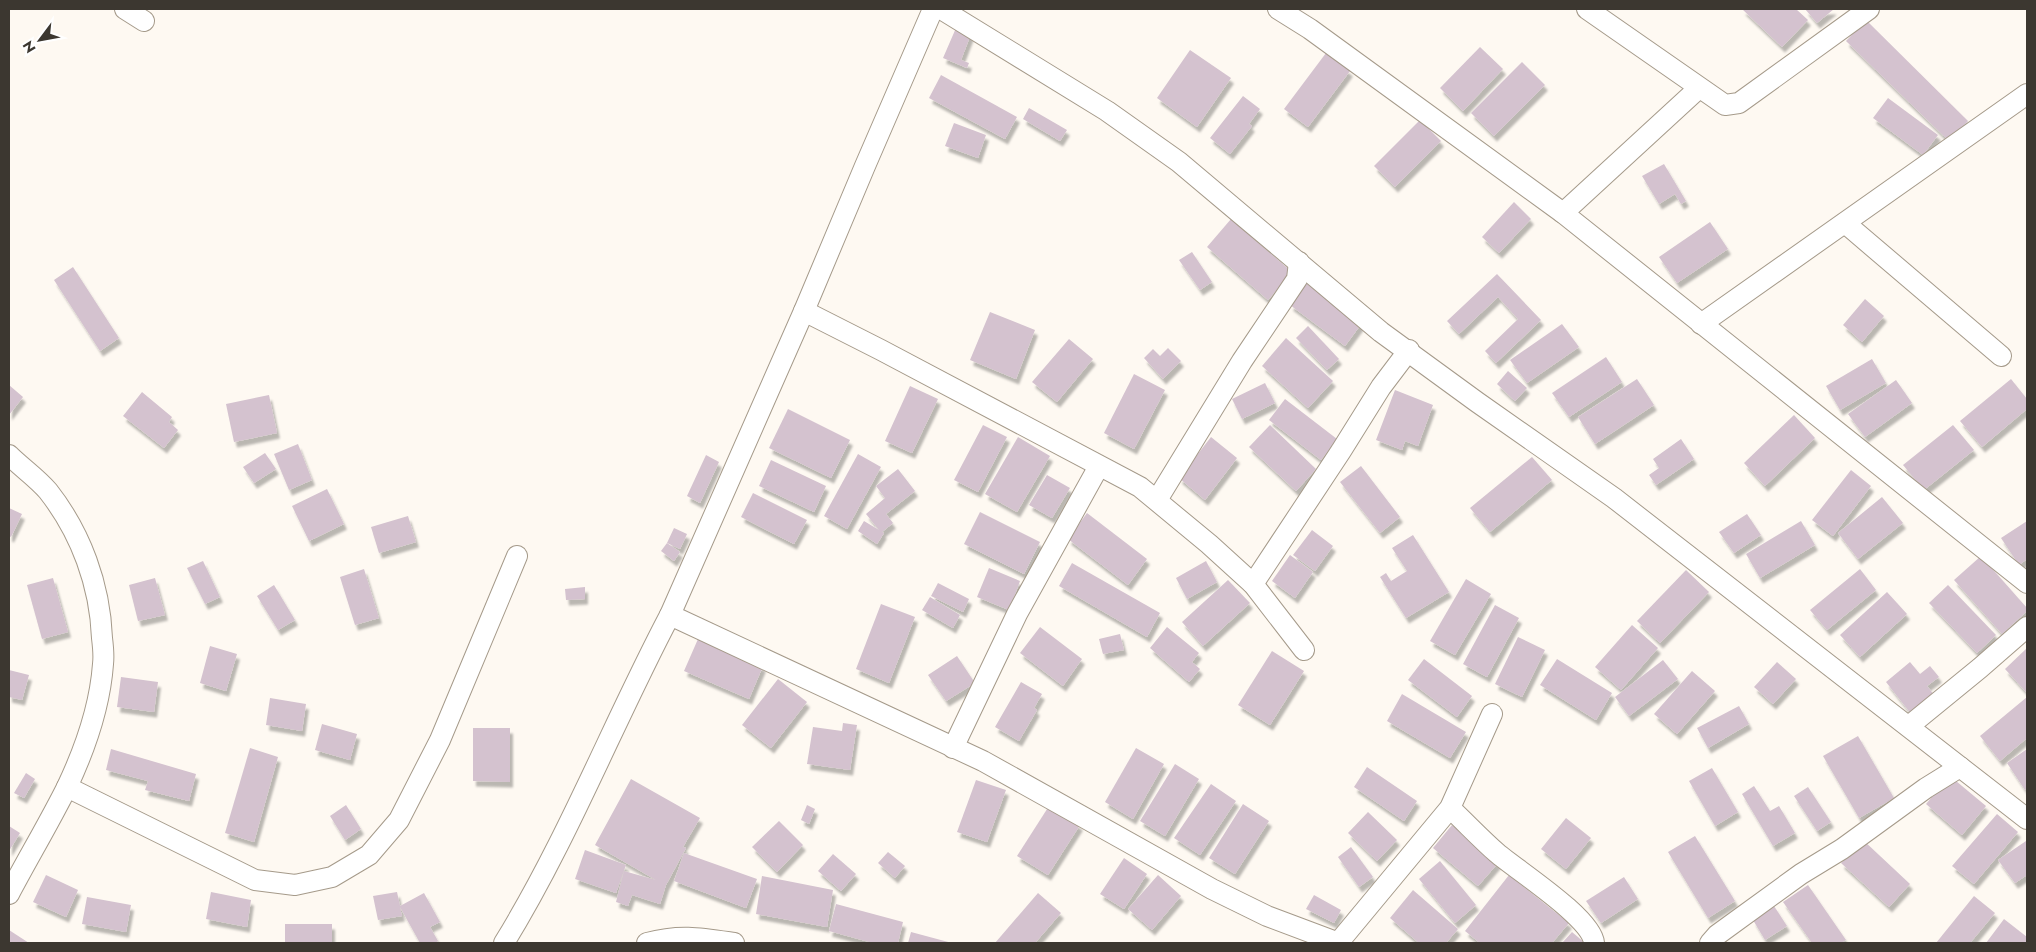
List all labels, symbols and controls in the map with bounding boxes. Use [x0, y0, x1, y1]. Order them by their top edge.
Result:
north arrow [15, 15, 65, 65]
text: N [18, 37, 40, 57]

